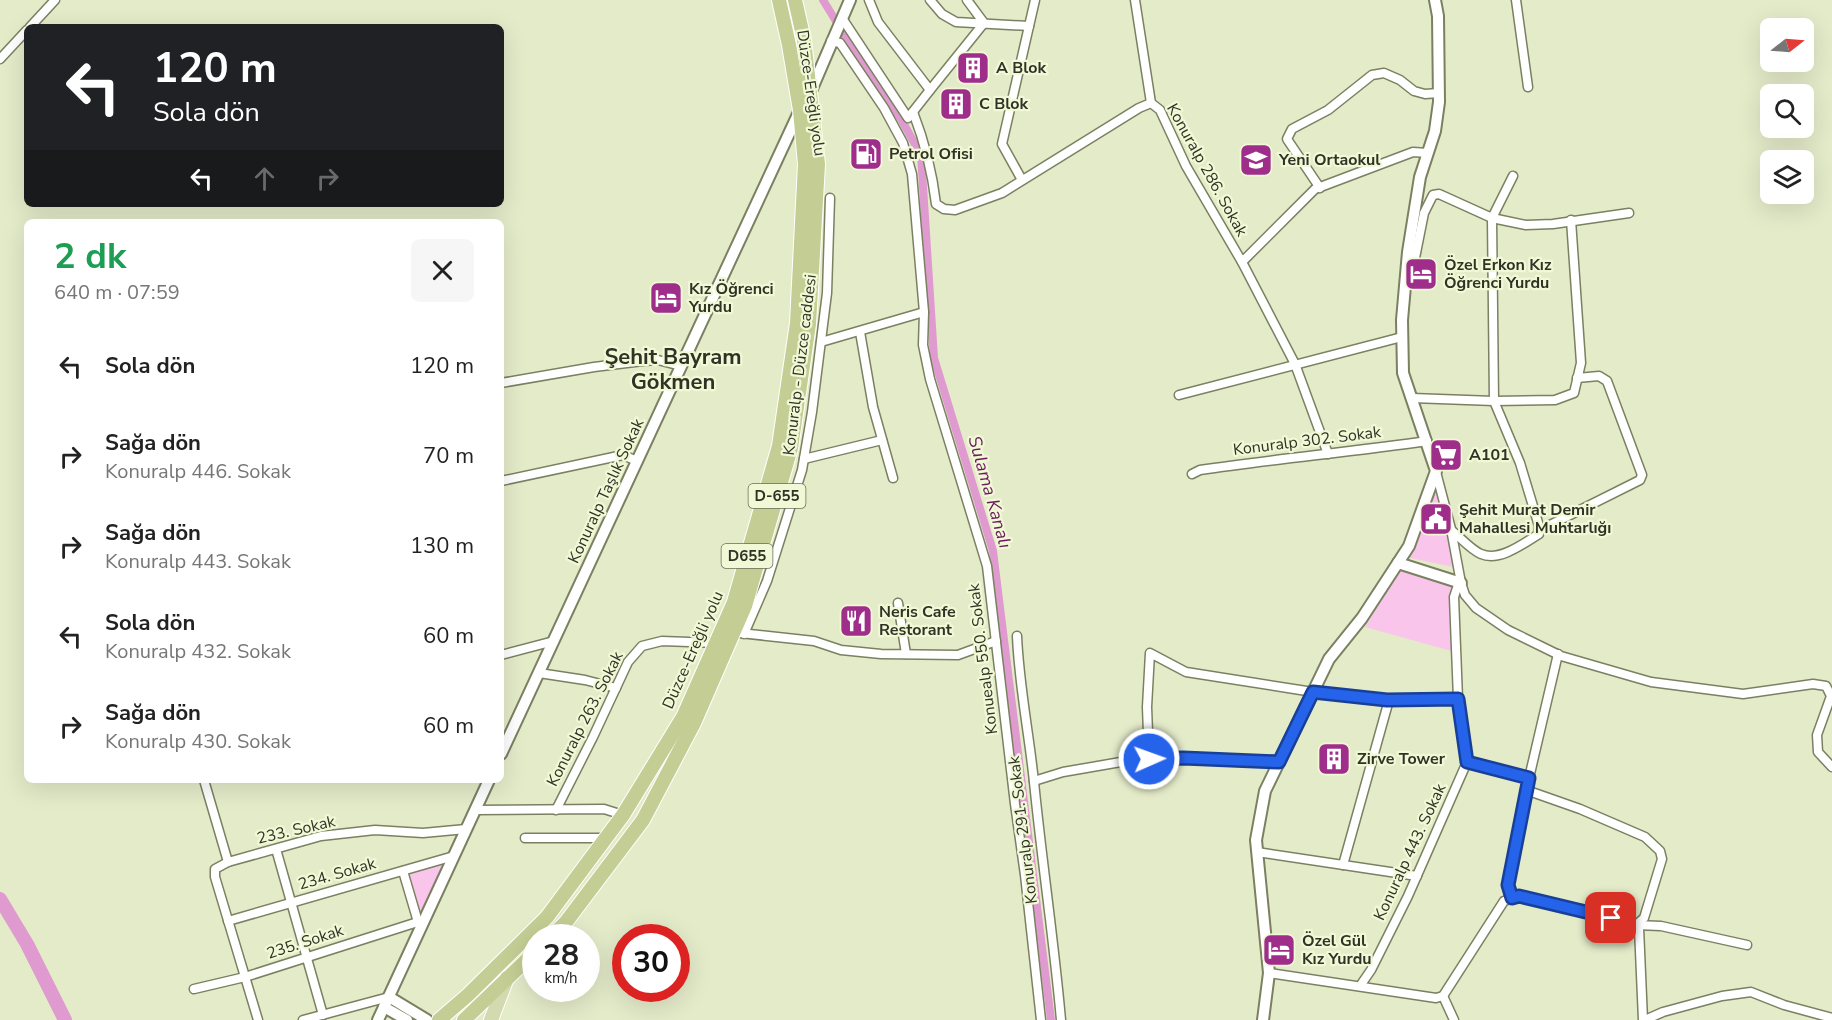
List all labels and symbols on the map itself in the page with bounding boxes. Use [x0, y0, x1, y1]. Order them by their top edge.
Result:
north arrow [1760, 18, 1814, 72]
street label: Düzce-Ereğli yolu [791, 29, 831, 157]
building icon: A Blok [955, 50, 991, 86]
place label: A Blok [996, 57, 1046, 79]
building icon: C Blok [938, 86, 974, 122]
place label: C Blok [979, 93, 1028, 115]
street label: Konuralp 286. Sokak [1161, 100, 1253, 241]
fuel station icon: Petrol Ofisi [848, 136, 884, 172]
school or university icon: Yeni Ortaokul [1238, 142, 1274, 178]
place label: Petrol Ofisi [889, 143, 973, 165]
place label: Yeni Ortaokul [1278, 149, 1380, 171]
place label: Özel Erkon Kız Öğrenci Yurdu [1444, 254, 1552, 294]
hotel icon: Özel Erkon Kız Öğrenci Yurdu [1403, 256, 1439, 292]
street label: Konuralp - Düzce caddesi [778, 273, 822, 457]
place label: Kız Öğrenci Yurdu [688, 278, 774, 318]
hotel icon: Kız Öğrenci Yurdu [648, 280, 684, 316]
district label: Şehit Bayram Gökmen [604, 342, 742, 397]
street label: Konuralp Taşlık Sokak [563, 414, 650, 567]
street label: Konuralp 302. Sokak [1232, 421, 1383, 461]
water label: Sulama Kanalı [963, 433, 1017, 551]
supermarket icon: A101 [1428, 437, 1464, 473]
place label: A101 [1469, 444, 1510, 466]
road number: D-655 [748, 484, 806, 508]
place label: Şehit Murat Demir Mahallesi Muhtarlığı [1459, 499, 1611, 539]
public building icon: Şehit Murat Demir Mahallesi Muhtarlığı [1418, 501, 1454, 537]
road number: D655 [722, 544, 772, 568]
street label: Konuealp 550. Sokak [963, 581, 1003, 736]
street label: Düzce-Ereğli yolu [657, 588, 729, 712]
place label: Neris Cafe Restorant [879, 601, 956, 641]
restaurant icon: Neris Cafe Restorant [838, 603, 874, 639]
street label: Konuralp 263. Sokak [541, 647, 629, 790]
position arrow [1117, 727, 1181, 791]
building icon: Zirve Tower [1316, 741, 1352, 777]
place label: Zirve Tower [1357, 748, 1446, 770]
street label: Konuralp 291. Sokak [1003, 754, 1043, 905]
street label: Konuralp 443. Sokak [1369, 779, 1452, 924]
street label: 233. Sokak [255, 810, 338, 850]
street label: 234. Sokak [296, 852, 379, 896]
pin [1585, 892, 1636, 943]
street label: 235. Sokak [264, 919, 347, 965]
speed limit sign: 30 [612, 924, 690, 1002]
place label: Özel Gül Kız Yurdu [1302, 930, 1372, 970]
hotel icon: Özel Gül Kız Yurdu [1261, 932, 1297, 968]

